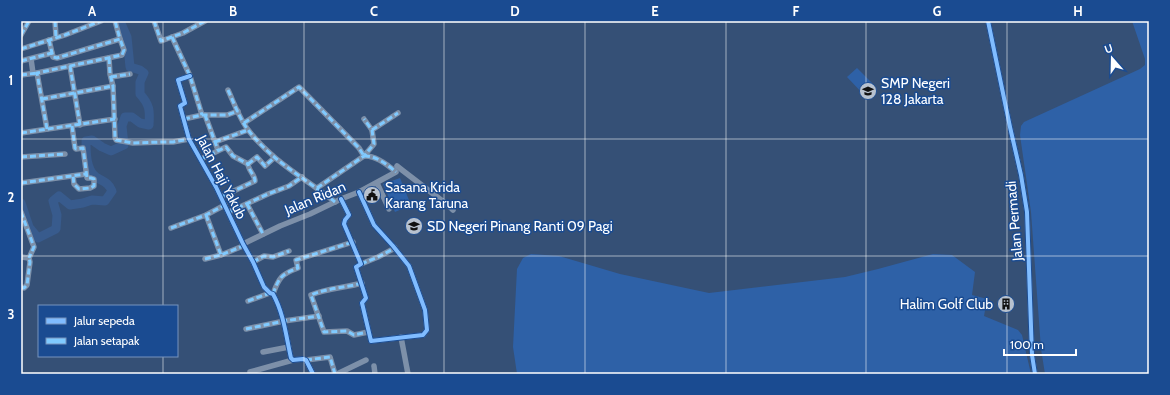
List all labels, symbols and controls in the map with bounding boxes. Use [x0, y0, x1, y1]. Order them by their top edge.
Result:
text: A [88, 3, 97, 19]
text: B [229, 3, 237, 19]
text: C [370, 3, 378, 19]
text: D [510, 3, 520, 19]
text: E [651, 3, 659, 19]
text: F [793, 3, 800, 19]
text: G [933, 3, 942, 19]
text: H [1073, 3, 1083, 19]
north arrow [1092, 38, 1132, 78]
text: U [1102, 41, 1115, 57]
text: 1 [9, 72, 13, 88]
place label: SMP Negeri 128 Jakarta [881, 74, 950, 108]
school or university icon: SMP Negeri 128 Jakarta [858, 81, 878, 101]
street label: Jalan Haji Yakub [193, 131, 251, 222]
street label: Jalan Ridan [281, 177, 348, 219]
place label: Sasana Krida Karang Taruna [385, 178, 469, 212]
street label: Jalan Permadi [1002, 180, 1027, 263]
public building icon: Sasana Krida Karang Taruna [362, 185, 382, 205]
text: 2 [8, 189, 15, 205]
school or university icon: SD Negeri Pinang Ranti 09 Pagi [404, 216, 424, 236]
place label: SD Negeri Pinang Ranti 09 Pagi [427, 217, 613, 235]
building icon: Halim Golf Club [996, 294, 1016, 314]
place label: Halim Golf Club [900, 295, 993, 313]
legend [38, 305, 178, 357]
text: 3 [7, 306, 15, 322]
text: Jalur sepeda [73, 313, 135, 328]
scale bar [1004, 331, 1076, 357]
text: Jalan setapak [73, 333, 140, 348]
text: 100 m [1010, 337, 1044, 352]

